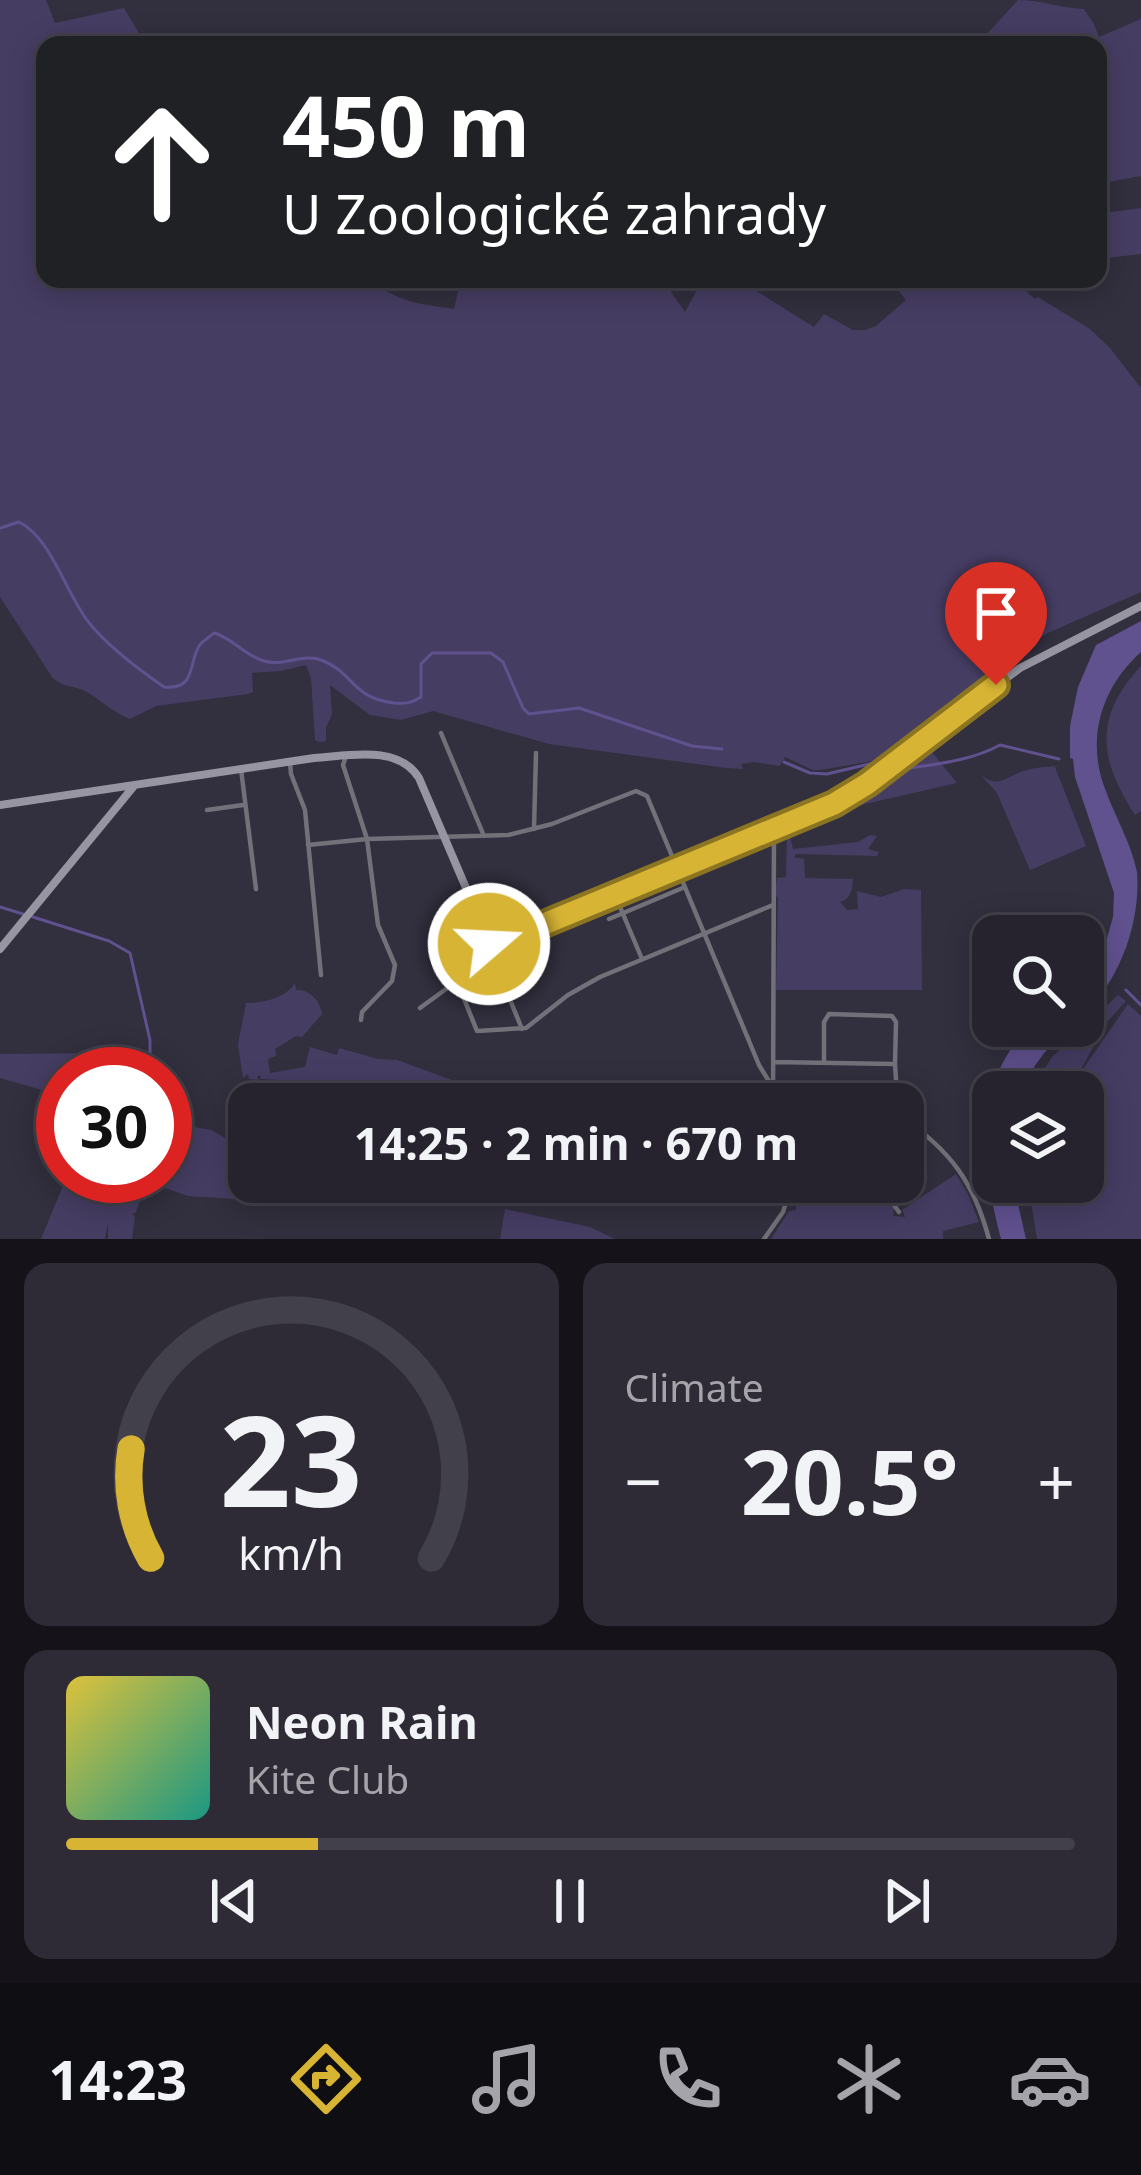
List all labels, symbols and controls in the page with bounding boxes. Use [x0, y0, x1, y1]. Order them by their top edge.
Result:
text: 450 m [282, 67, 530, 182]
icon: ahead [84, 84, 240, 240]
text: U Zoologické zahrady [282, 176, 826, 250]
pin [945, 562, 1047, 685]
icon: arrive [963, 580, 1029, 646]
position arrow [426, 881, 552, 1007]
map controls [972, 915, 1104, 1203]
button: search [972, 915, 1104, 1047]
speed limit sign: 30 [36, 1047, 192, 1203]
button: layers [972, 1071, 1104, 1203]
text: 14:25 · 2 min · 670 m [354, 1112, 798, 1173]
text: Climate [625, 1360, 764, 1413]
text: 23 [220, 1374, 363, 1544]
text: 20.5° [741, 1419, 959, 1541]
text: − [625, 1435, 662, 1525]
text: + [1037, 1435, 1075, 1525]
text: km/h [239, 1523, 344, 1582]
text: Neon Rain [246, 1691, 478, 1752]
text: Kite Club [246, 1752, 409, 1805]
icon: previous [201, 1868, 267, 1934]
icon: pause [537, 1868, 603, 1934]
icon: next [874, 1868, 940, 1934]
icon: directions [284, 2037, 368, 2121]
icon: music [465, 2037, 549, 2121]
icon: phone [646, 2037, 730, 2121]
icon: climate [827, 2037, 911, 2121]
icon: car [1008, 2037, 1092, 2121]
text: 14:23 [49, 2042, 187, 2116]

